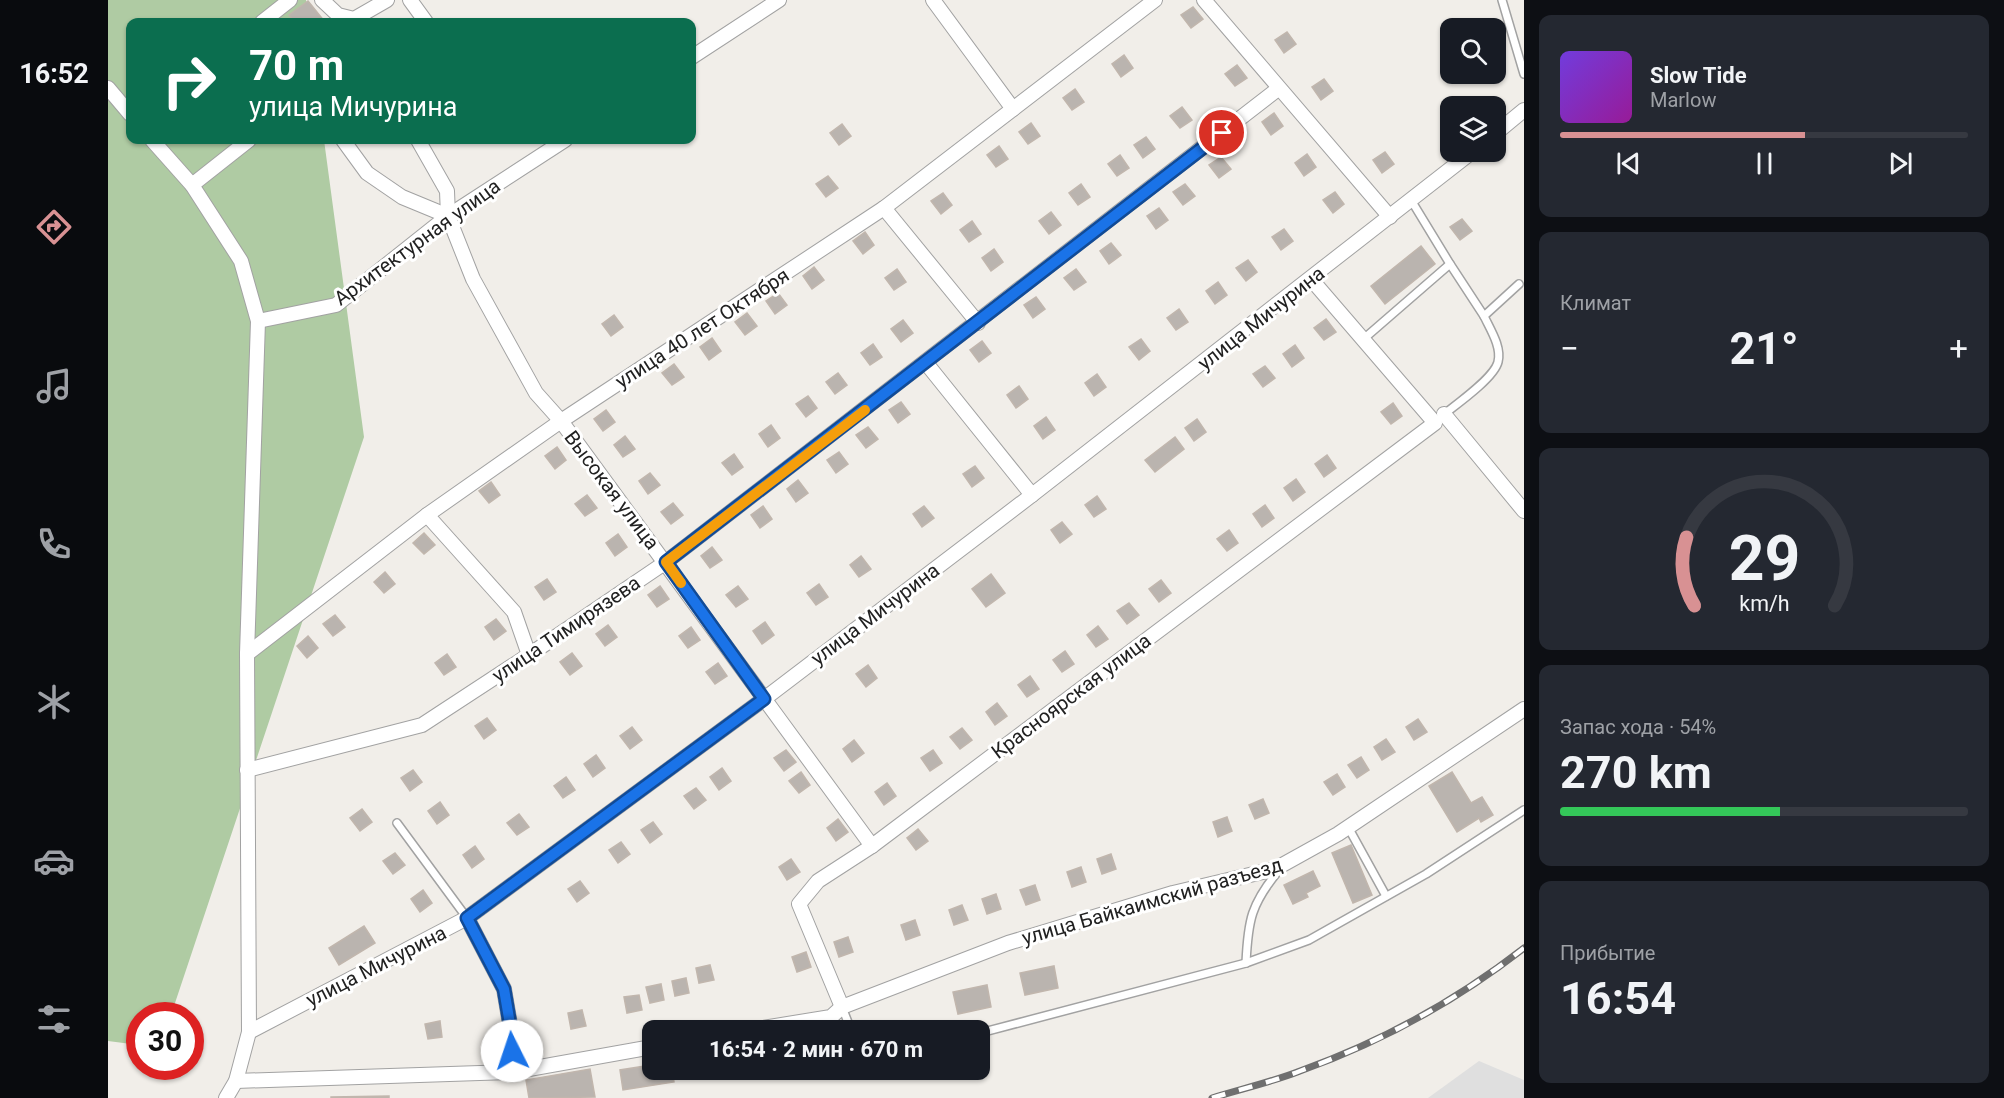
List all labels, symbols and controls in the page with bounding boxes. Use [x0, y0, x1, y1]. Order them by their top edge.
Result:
map controls [1440, 18, 1506, 162]
button: search [1440, 18, 1506, 84]
text: 70 m [249, 41, 344, 90]
icon: right [150, 42, 228, 120]
text: 16:52 [19, 58, 89, 90]
text: Slow Tide [1650, 63, 1747, 88]
text: Marlow [1650, 88, 1716, 112]
text: улица Мичурина [249, 91, 457, 123]
button: layers [1440, 96, 1506, 162]
pin [1196, 107, 1247, 158]
icon: arrive [1205, 116, 1238, 149]
icon: previous [1612, 147, 1645, 180]
icon: pause [1748, 147, 1781, 180]
icon: next [1884, 147, 1917, 180]
street label: Архитектурная улица [329, 174, 505, 310]
icon: directions [33, 206, 75, 248]
street label: улица Мичурина [1193, 261, 1329, 375]
street label: улица 40 лет Октября [611, 263, 793, 393]
text: Климат [1560, 291, 1631, 315]
text: 21° [1729, 322, 1799, 375]
text: − [1560, 329, 1579, 368]
text: + [1949, 329, 1968, 368]
icon: music [33, 365, 75, 407]
street label: Высокая улица [560, 426, 664, 554]
text: 29 [1728, 522, 1800, 595]
icon: phone [33, 523, 75, 565]
street label: улица Мичурина [806, 558, 944, 670]
street label: улица Тимирязева [487, 571, 645, 687]
text: km/h [1739, 591, 1789, 616]
street label: Красноярская улица [987, 628, 1155, 764]
icon: climate [33, 681, 75, 723]
text: Запас хода · 54% [1560, 715, 1716, 739]
text: 270 km [1560, 746, 1712, 799]
icon: car [33, 840, 75, 882]
street label: улица Байкаимский разъезд [1019, 852, 1285, 950]
street label: улица Мичурина [302, 920, 450, 1012]
text: Прибытие [1560, 941, 1655, 965]
text: 16:54 [1560, 972, 1676, 1025]
icon: filters [33, 998, 75, 1040]
speed limit sign: 30 [126, 1002, 204, 1080]
position arrow [480, 1019, 544, 1083]
text: 16:54 · 2 мин · 670 m [709, 1037, 923, 1062]

